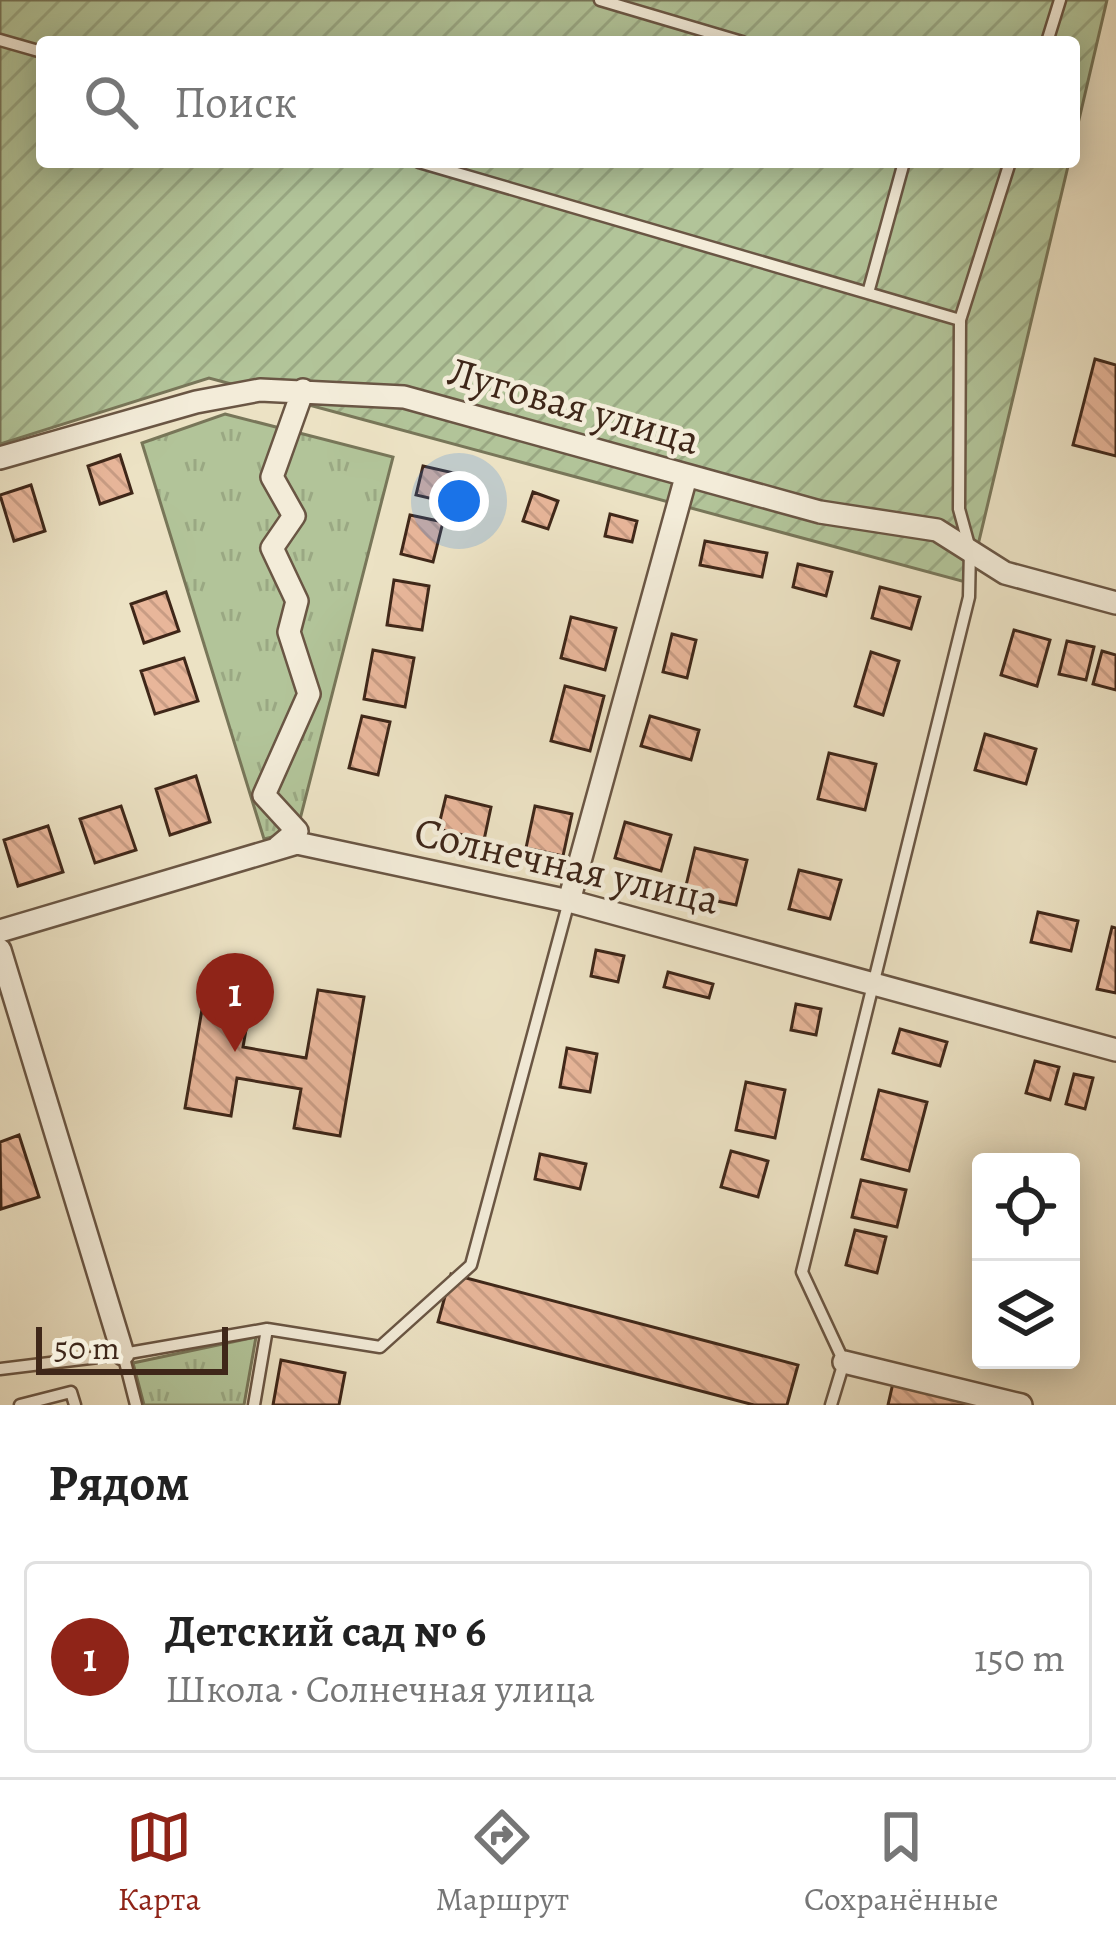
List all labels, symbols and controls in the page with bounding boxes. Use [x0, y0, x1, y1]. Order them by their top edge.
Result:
search box [36, 36, 1080, 168]
icon: search [78, 69, 144, 135]
text: Поиск [174, 71, 297, 133]
street label: Луговая улица [442, 342, 707, 468]
your location [429, 471, 489, 531]
street label: Солнечная улица [409, 802, 726, 928]
pin: 1 [196, 953, 274, 1052]
map controls [972, 1153, 1080, 1369]
button: locate [972, 1153, 1080, 1261]
button: layers [972, 1261, 1080, 1369]
scale bar [36, 1321, 228, 1374]
text: 50 m [54, 1325, 120, 1370]
text: Рядом [48, 1448, 190, 1518]
text: Детский сад № 6 [165, 1600, 486, 1662]
text: 1 [83, 1631, 97, 1684]
text: 150 m [974, 1631, 1065, 1684]
text: Школа · Солнечная улица [165, 1662, 595, 1715]
tab: Карта [117, 1804, 201, 1921]
tab: Маршрут [435, 1804, 569, 1921]
tab: Сохранённые [804, 1804, 999, 1921]

